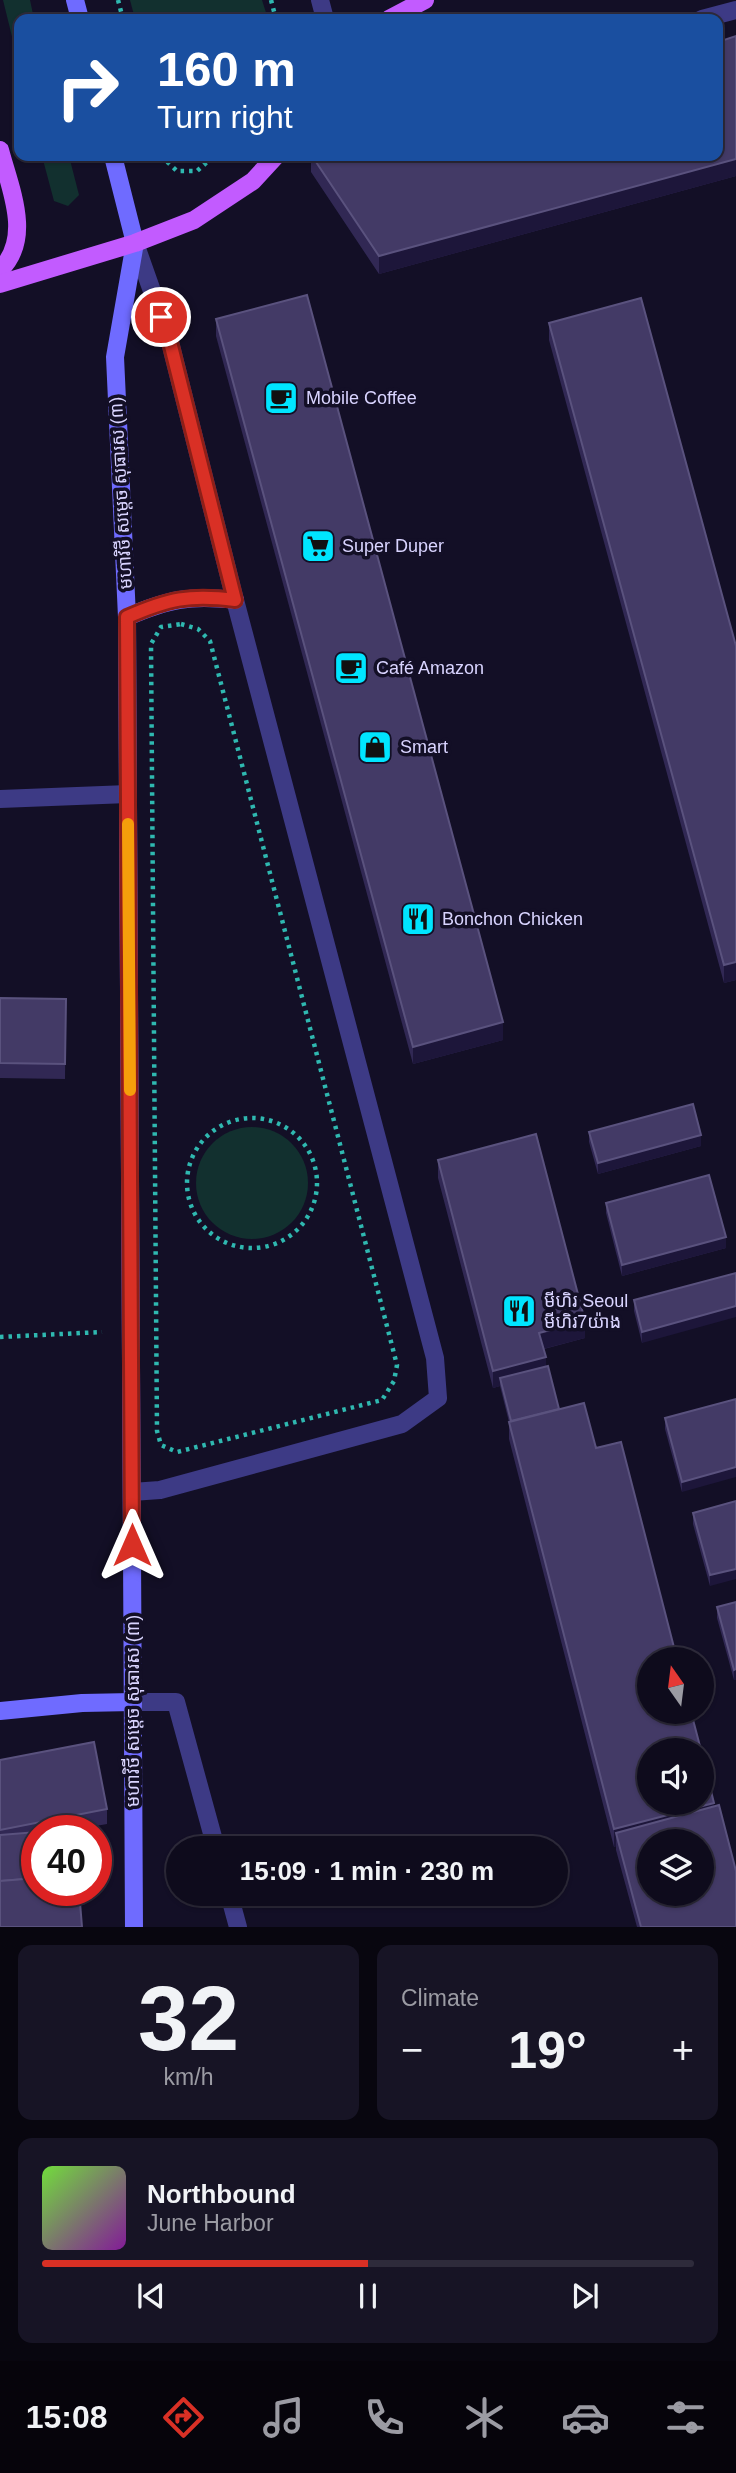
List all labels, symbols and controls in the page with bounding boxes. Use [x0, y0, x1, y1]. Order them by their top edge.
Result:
icon: right [42, 42, 133, 133]
text: 160 m [157, 42, 296, 96]
text: Turn right [157, 99, 293, 135]
pin [131, 287, 191, 347]
icon: arrive [142, 298, 180, 336]
cafe icon: Mobile Coffee [262, 379, 300, 417]
place label: Mobile Coffee [306, 388, 417, 408]
street label: មហាវិថី សម្តេច សុធារស (៣) [104, 396, 138, 590]
supermarket icon: Super Duper [299, 527, 337, 565]
place label: Super Duper [342, 536, 444, 556]
cafe icon: Café Amazon [332, 649, 370, 687]
place label: Café Amazon [376, 658, 484, 678]
shop icon: Smart [356, 728, 394, 766]
place label: Smart [400, 737, 448, 757]
restaurant icon: Bonchon Chicken [399, 900, 437, 938]
place label: Bonchon Chicken [442, 909, 583, 929]
place label: មីហិរ Seoul មីហិរ7យ៉ាង [544, 1291, 628, 1332]
restaurant icon: មីហិរ Seoul មីហិរ7យ៉ាង [500, 1292, 538, 1330]
position arrow [95, 1508, 169, 1582]
street label: មហាវិថី សម្តេច សុធារស (៣) [121, 1615, 145, 1807]
north arrow [637, 1647, 714, 1724]
map controls [637, 1647, 714, 1906]
button: sound [637, 1738, 714, 1815]
speed limit sign: 40 [21, 1815, 112, 1906]
button: layers [637, 1829, 714, 1906]
text: 15:09 · 1 min · 230 m [240, 1856, 494, 1886]
text: 32 [138, 1968, 239, 2069]
text: Climate [401, 1985, 479, 2011]
text: 19° [508, 2021, 587, 2079]
text: − [401, 2029, 423, 2071]
text: + [672, 2029, 694, 2071]
text: km/h [164, 2064, 213, 2090]
text: Northbound [147, 2179, 296, 2209]
text: June Harbor [147, 2210, 274, 2236]
icon: previous [132, 2277, 170, 2315]
icon: pause [349, 2277, 387, 2315]
icon: next [566, 2277, 604, 2315]
icon: directions [159, 2393, 208, 2442]
icon: music [259, 2393, 308, 2442]
icon: phone [360, 2393, 409, 2442]
icon: climate [460, 2393, 509, 2442]
icon: car [561, 2393, 610, 2442]
icon: filters [661, 2393, 710, 2442]
text: 15:08 [26, 2399, 108, 2435]

